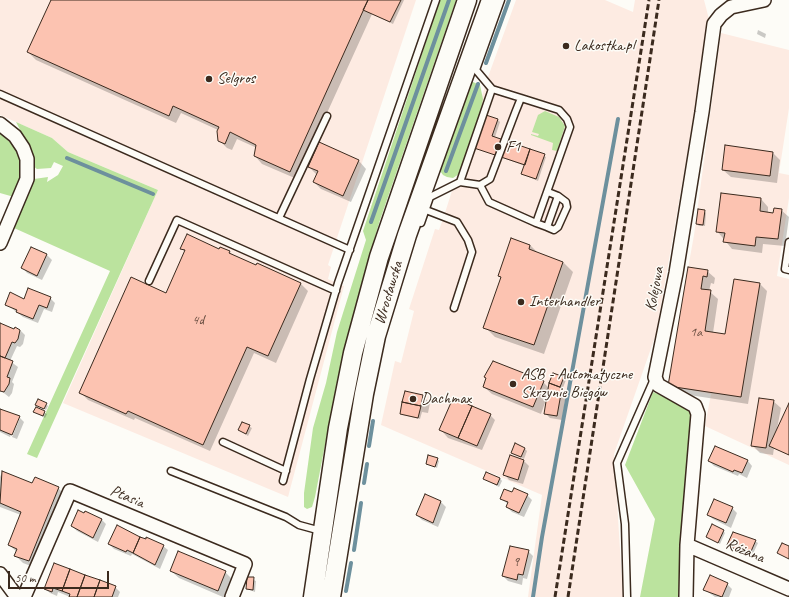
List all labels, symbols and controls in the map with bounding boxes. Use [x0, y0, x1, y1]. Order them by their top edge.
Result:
place label: Lakostka.pl [574, 36, 634, 56]
marker: Lakostka.pl [561, 41, 571, 51]
place label: Selgros [217, 69, 255, 89]
marker: Selgros [204, 74, 214, 84]
place label: F1 [506, 137, 520, 157]
marker: F1 [493, 142, 503, 152]
street label: Wrocławska [370, 259, 408, 327]
street label: Kolejowa [641, 265, 669, 313]
place label: Interhandler [529, 292, 600, 312]
marker: Interhandler [516, 297, 526, 307]
house number: 4d [192, 312, 204, 328]
house number: 1a [690, 324, 702, 340]
place label: ASB - Automatyczne Skrzynie Biegów [521, 365, 632, 403]
marker: ASB - Automatyczne Skrzynie Biegów [508, 379, 518, 389]
place label: Dachmax [421, 389, 471, 409]
marker: Dachmax [408, 394, 418, 404]
street label: Ptasia [107, 481, 147, 513]
street label: Różana [723, 534, 767, 568]
house number: 9 [513, 554, 519, 570]
scale bar [10, 563, 111, 589]
text: 50 m [15, 570, 35, 586]

